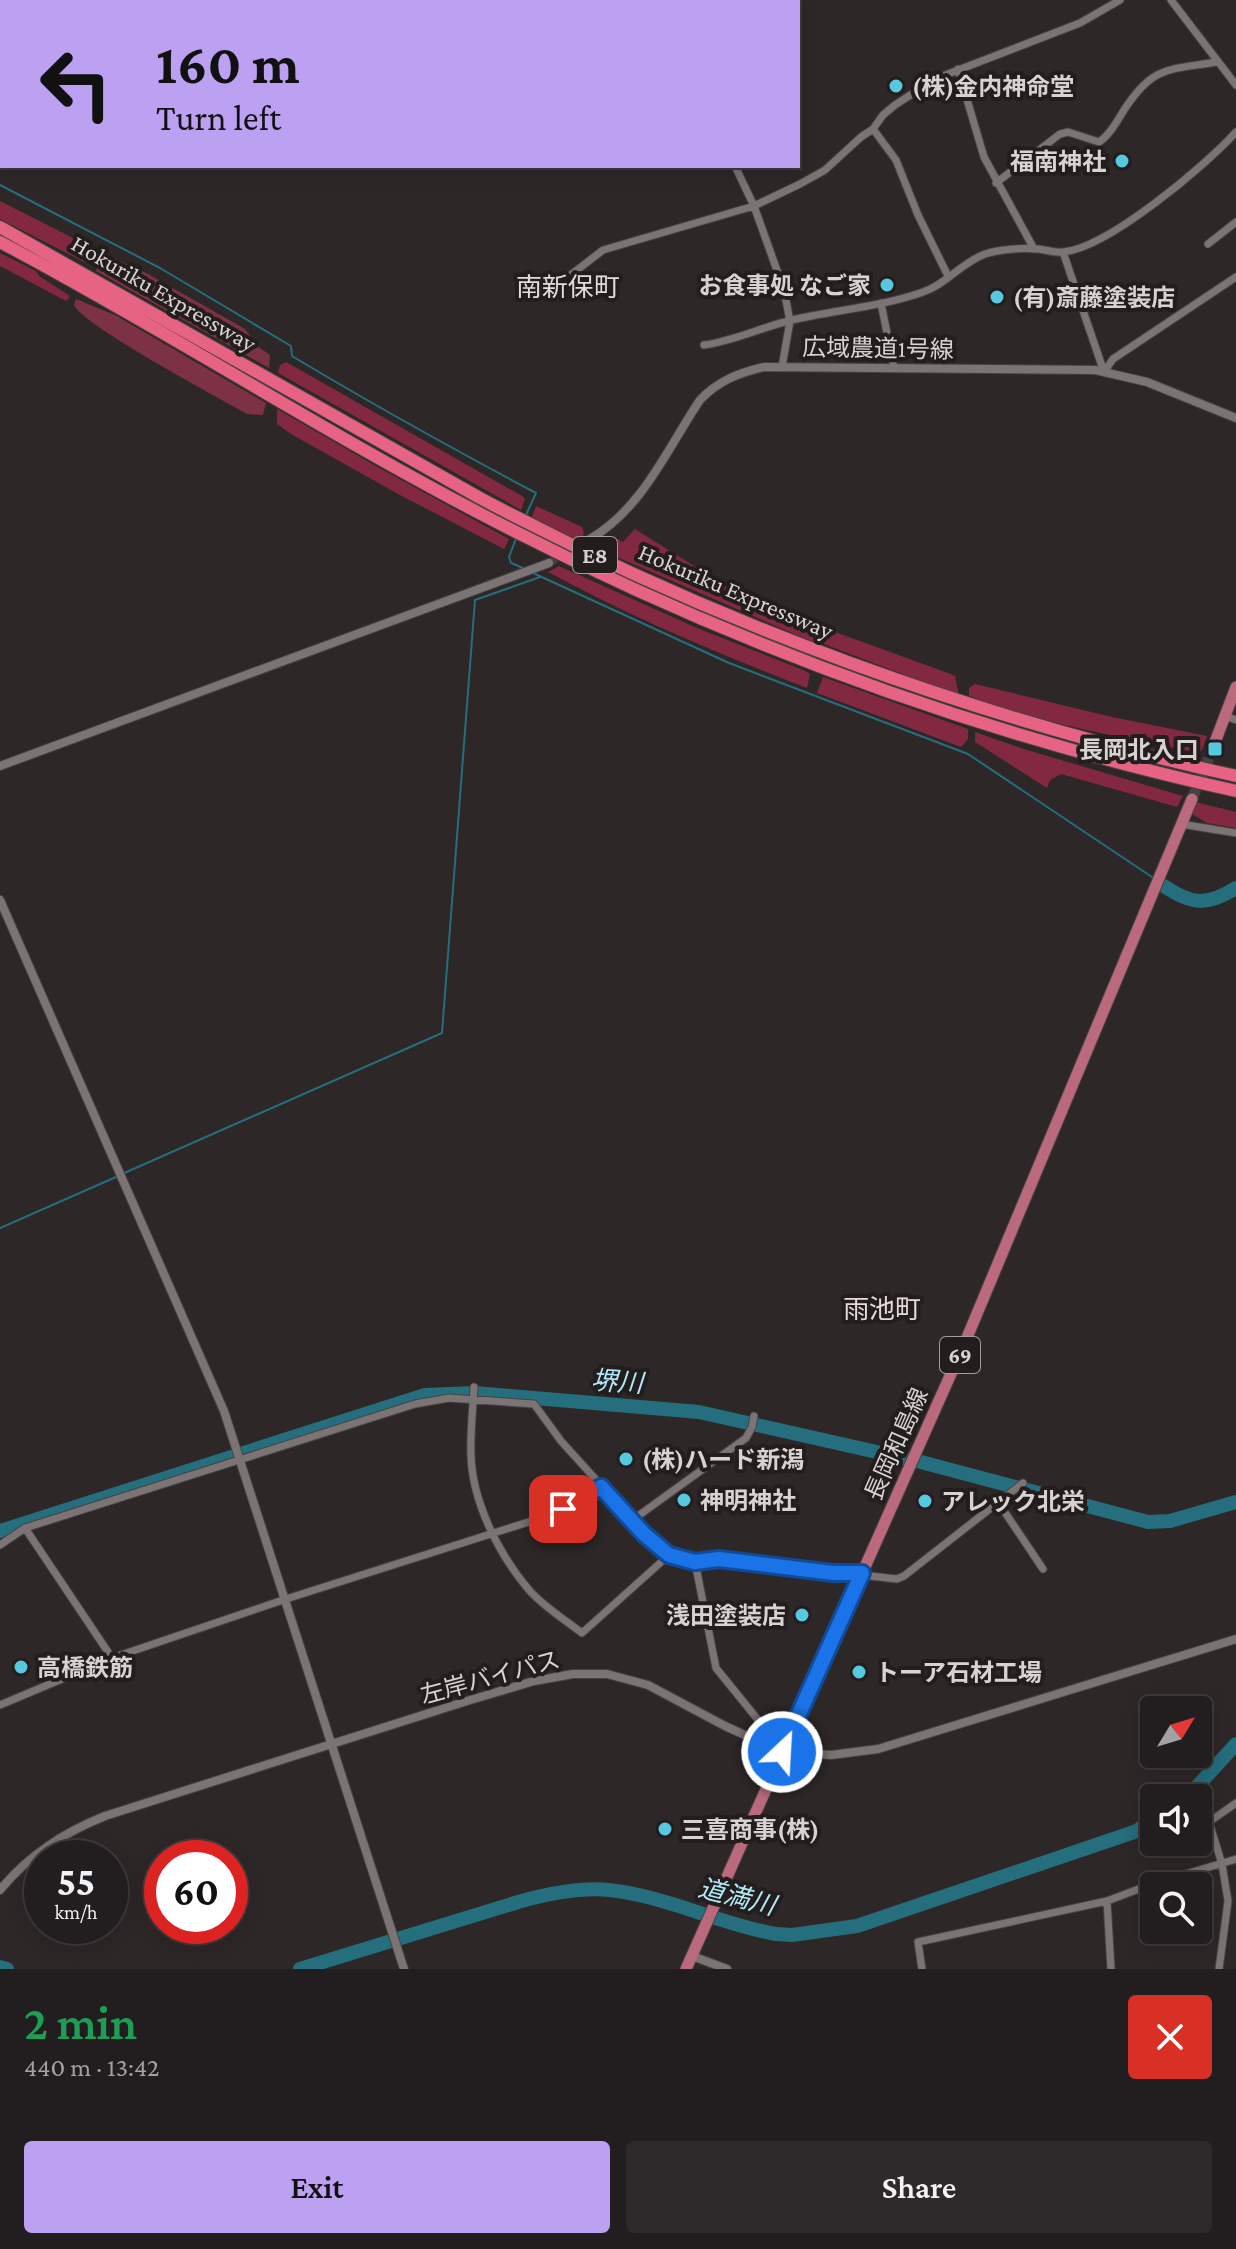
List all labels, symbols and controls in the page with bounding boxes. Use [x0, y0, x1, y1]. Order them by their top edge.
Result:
icon: left [24, 32, 128, 136]
text: 160 m [156, 33, 300, 95]
place label: (株)金内神命堂 [912, 73, 1074, 101]
marker: (株)金内神命堂 [887, 77, 905, 95]
text: Turn left [156, 98, 281, 138]
place label: 福南神社 [1010, 148, 1106, 175]
marker: 福南神社 [1113, 152, 1131, 170]
street label: Hokuriku Expressway [67, 229, 262, 357]
place label: お食事処 なご家 [698, 272, 871, 299]
district label: 南新保町 [516, 273, 620, 302]
marker: お食事処 なご家 [878, 276, 896, 294]
place label: (有)斎藤塗装店 [1013, 284, 1175, 312]
marker: (有)斎藤塗装店 [988, 288, 1006, 306]
street label: 広域農道1号線 [802, 333, 954, 363]
road number: E8 [573, 537, 617, 573]
street label: Hokuriku Expressway [635, 538, 838, 645]
place label: 長岡北入口 [1079, 736, 1199, 763]
marker: 長岡北入口 [1206, 740, 1224, 758]
district label: 雨池町 [843, 1295, 921, 1324]
road number: 69 [940, 1337, 980, 1373]
water label: 堺川 [590, 1366, 647, 1398]
street label: 長岡和島線 [859, 1384, 933, 1504]
place label: (株)ハード新潟 [642, 1446, 804, 1474]
marker: (株)ハード新潟 [617, 1450, 635, 1468]
pin [529, 1475, 597, 1543]
icon: arrive [541, 1487, 585, 1531]
place label: 神明神社 [700, 1487, 796, 1514]
place label: アレック北栄 [941, 1488, 1085, 1515]
marker: 神明神社 [675, 1491, 693, 1509]
marker: アレック北栄 [916, 1492, 934, 1510]
place label: 浅田塗装店 [666, 1602, 786, 1629]
marker: 浅田塗装店 [793, 1606, 811, 1624]
street label: 左岸バイパス [417, 1645, 563, 1709]
place label: 高橋鉄筋 [37, 1654, 133, 1681]
marker: 高橋鉄筋 [12, 1658, 30, 1676]
place label: トーア石材工場 [875, 1659, 1042, 1686]
marker: トーア石材工場 [850, 1663, 868, 1681]
north arrow [1140, 1696, 1212, 1768]
map controls [1140, 1696, 1212, 1944]
position arrow [740, 1710, 824, 1794]
button: sound [1140, 1784, 1212, 1856]
place label: 三喜商事(株) [681, 1816, 819, 1844]
marker: 三喜商事(株) [656, 1820, 674, 1838]
speed limit sign: 60 [144, 1840, 248, 1944]
text: 55 [57, 1859, 95, 1904]
button: search [1140, 1872, 1212, 1944]
water label: 道満川 [696, 1873, 781, 1921]
text: km/h [54, 1901, 98, 1923]
button: close [1128, 1995, 1212, 2079]
text: 2 min [24, 1996, 137, 2049]
text: 440 m · 13:42 [24, 2053, 159, 2082]
button: Exit [24, 2141, 610, 2233]
button: Share [626, 2141, 1212, 2233]

